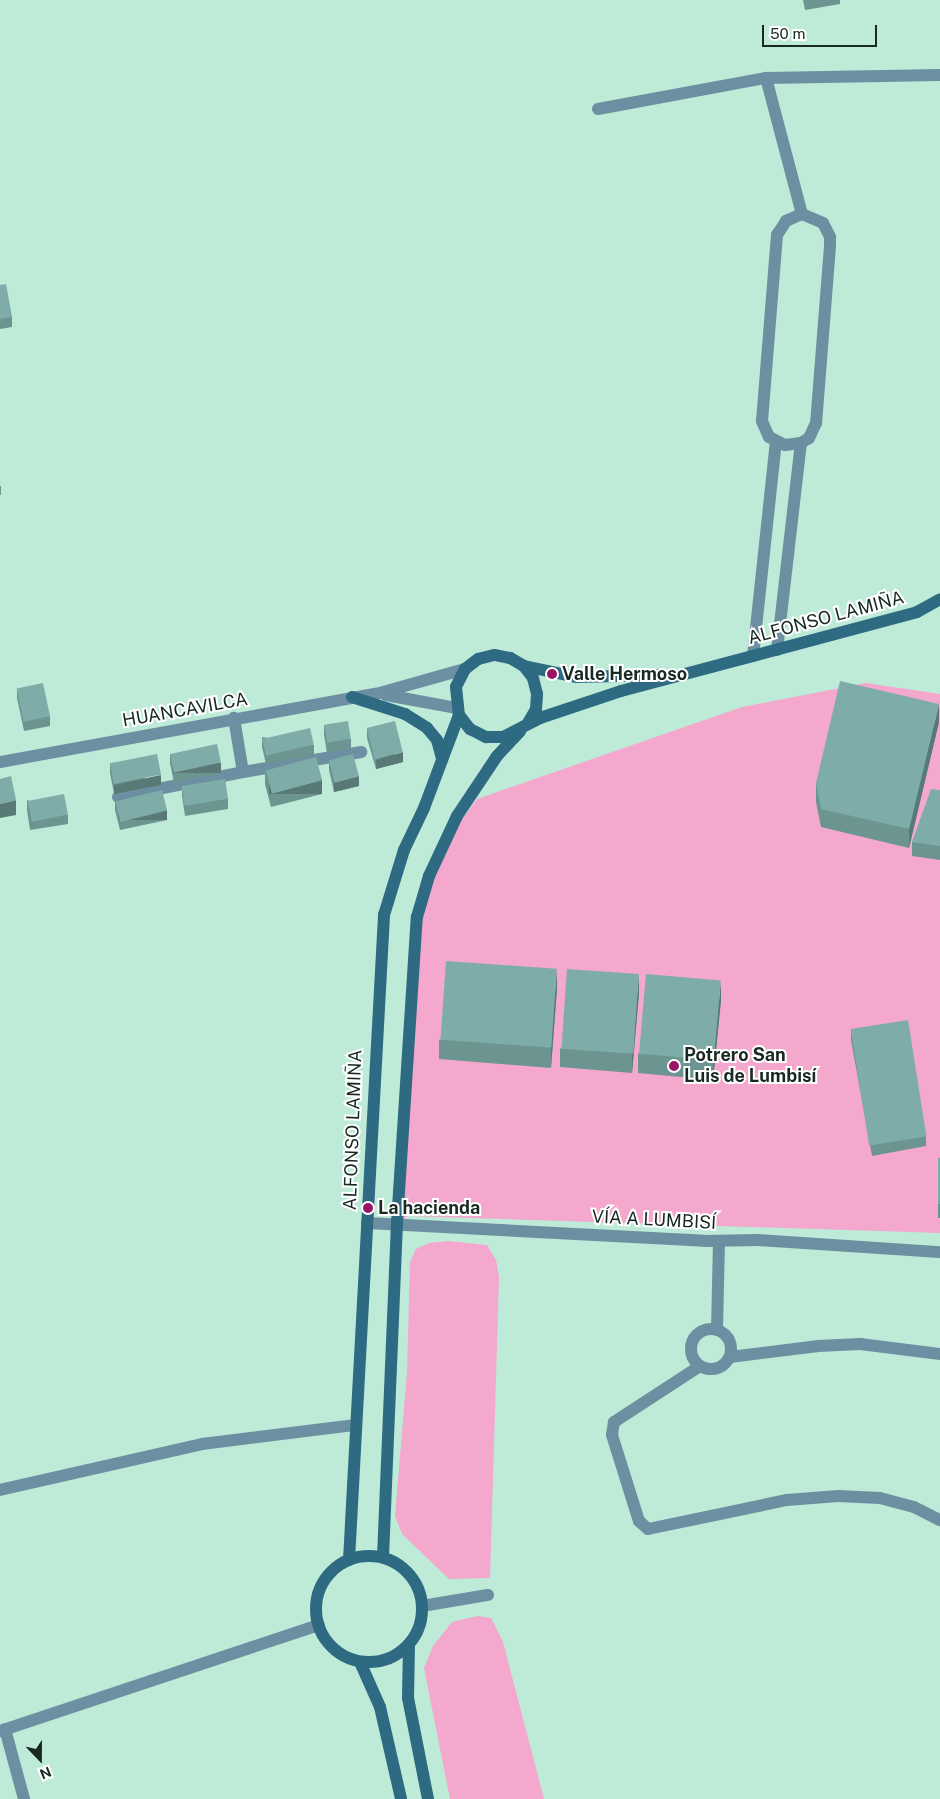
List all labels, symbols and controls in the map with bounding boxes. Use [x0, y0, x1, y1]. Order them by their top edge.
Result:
scale bar [765, 15, 880, 47]
text: 50 m [770, 25, 805, 42]
street label: ALFONSO LAMIÑA [746, 587, 906, 649]
place label: Valle Hermoso [562, 663, 687, 685]
marker: Valle Hermoso [546, 668, 558, 680]
street label: HUANCAVILCA [121, 688, 249, 732]
place label: Potrero San Luis de Lumbisí [684, 1045, 817, 1088]
street label: ALFONSO LAMIÑA [339, 1049, 367, 1211]
marker: Potrero San Luis de Lumbisí [668, 1060, 680, 1072]
place label: La hacienda [378, 1197, 480, 1219]
marker: La hacienda [362, 1202, 374, 1214]
street label: VÍA A LUMBISÍ [591, 1206, 717, 1234]
north arrow [15, 1734, 65, 1784]
text: N [38, 1763, 54, 1782]

